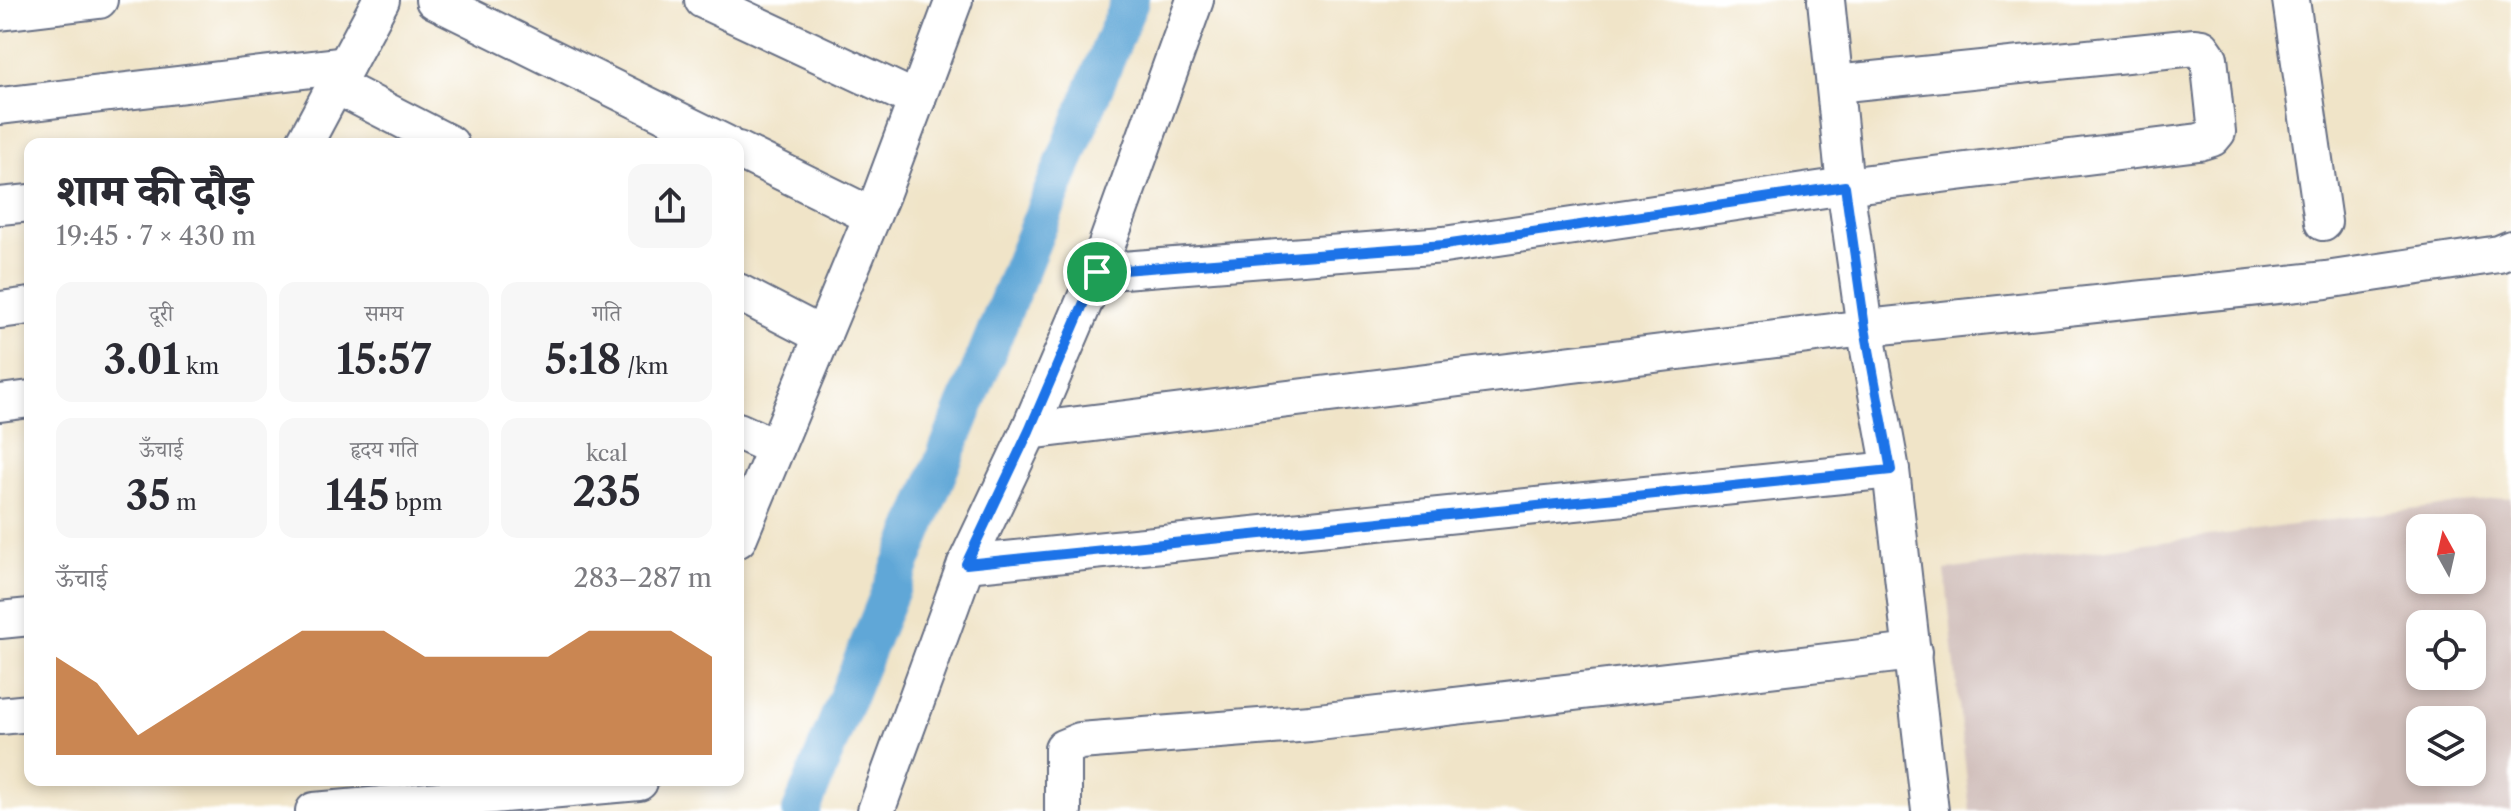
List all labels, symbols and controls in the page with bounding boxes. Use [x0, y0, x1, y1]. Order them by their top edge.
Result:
text: शाम की दौड़ [56, 163, 252, 217]
button: share [628, 164, 712, 248]
text: 19:45 · 7 × 430 m [56, 220, 256, 252]
pin [1063, 238, 1131, 306]
icon: arrive [1075, 250, 1119, 294]
text: दूरी [149, 300, 173, 327]
text: समय [365, 300, 403, 327]
text: गति [592, 300, 621, 327]
text: 3.01 [103, 335, 180, 384]
text: 15:57 [337, 335, 431, 384]
text: 5:18 [545, 335, 621, 384]
text: km [180, 353, 219, 380]
text: /km [621, 353, 668, 380]
text: ऊँचाई [140, 436, 183, 463]
text: हृदय गति [350, 436, 418, 463]
text: kcal [586, 440, 627, 467]
text: 235 [573, 467, 641, 516]
text: 35 [126, 471, 170, 520]
text: 145 [326, 471, 389, 520]
text: m [170, 489, 197, 516]
text: bpm [389, 489, 442, 516]
north arrow [2406, 514, 2486, 594]
map controls [2406, 514, 2486, 786]
text: ऊँचाई [56, 562, 107, 594]
text: 283–287 m [574, 562, 712, 594]
button: locate [2406, 610, 2486, 690]
button: layers [2406, 706, 2486, 786]

